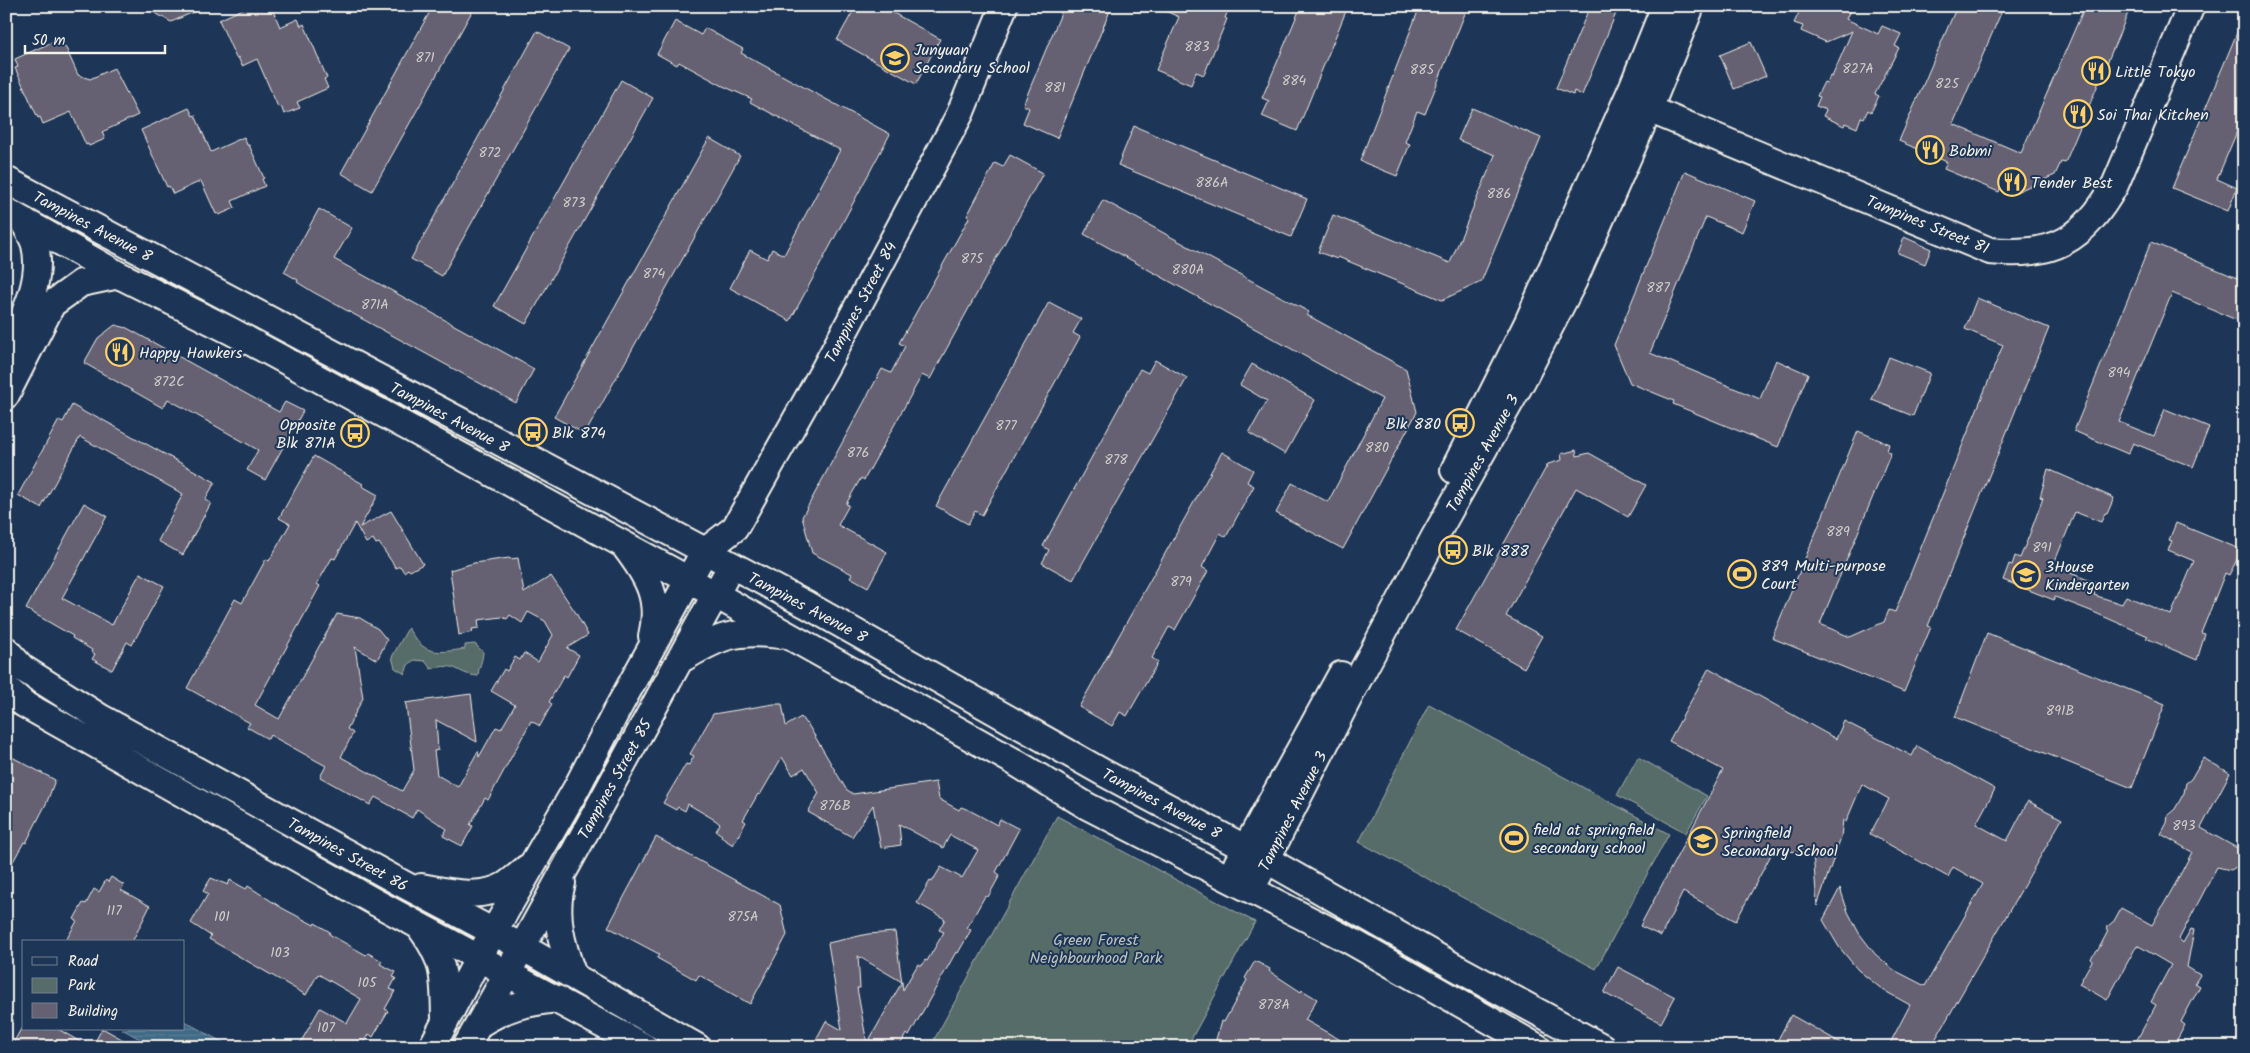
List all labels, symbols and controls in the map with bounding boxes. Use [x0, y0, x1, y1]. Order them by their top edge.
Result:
scale bar [25, 22, 165, 54]
text: 50 m [32, 29, 66, 53]
house number: 883 [1185, 36, 1209, 58]
place label: Junyuan Secondary School [914, 38, 1030, 81]
school or university icon: Junyuan Secondary School [880, 43, 910, 73]
house number: 871 [415, 47, 435, 69]
restaurant icon: Little Tokyo [2081, 56, 2111, 86]
house number: 827A [1842, 58, 1874, 80]
house number: 885 [1410, 59, 1436, 81]
place label: Little Tokyo [2115, 60, 2196, 85]
house number: 884 [1282, 70, 1307, 92]
house number: 825 [1935, 73, 1961, 95]
house number: 881 [1044, 77, 1066, 99]
restaurant icon: Soi Thai Kitchen [2063, 99, 2093, 129]
place label: Soi Thai Kitchen [2097, 103, 2209, 128]
restaurant icon: Bobmi [1915, 135, 1945, 165]
place label: Bobmi [1949, 139, 1993, 164]
house number: 872 [478, 142, 502, 164]
restaurant icon: Tender Best [1997, 167, 2027, 197]
place label: Tender Best [2031, 171, 2113, 196]
house number: 886A [1195, 172, 1229, 194]
house number: 886 [1487, 183, 1511, 205]
street label: Tampines Avenue 8 [28, 185, 157, 270]
street label: Tampines Street 81 [1862, 189, 1993, 261]
house number: 873 [563, 192, 585, 214]
street label: Tampines Street 84 [819, 237, 904, 368]
house number: 875 [961, 248, 985, 270]
house number: 880A [1172, 259, 1204, 281]
house number: 874 [643, 263, 666, 285]
house number: 887 [1646, 277, 1670, 299]
house number: 871A [361, 294, 389, 316]
restaurant icon: Happy Hawkers [105, 337, 135, 367]
place label: Happy Hawkers [139, 341, 242, 366]
house number: 894 [2108, 362, 2131, 384]
house number: 872C [153, 371, 185, 393]
street label: Tampines Avenue 8 [385, 376, 514, 461]
street label: Tampines Avenue 3 [1440, 390, 1526, 517]
bus stop icon: Blk 880 [1445, 408, 1475, 438]
place label: Blk 880 [1386, 412, 1441, 437]
place label: Opposite Blk 871A [276, 413, 336, 456]
house number: 877 [995, 415, 1017, 437]
bus stop icon: Blk 874 [518, 417, 548, 447]
bus stop icon: Opposite Blk 871A [340, 418, 370, 448]
place label: Blk 874 [552, 421, 606, 446]
house number: 880 [1365, 437, 1389, 459]
house number: 876 [847, 442, 869, 464]
house number: 878 [1104, 449, 1128, 471]
house number: 889 [1826, 521, 1850, 543]
bus stop icon: Blk 888 [1438, 535, 1468, 565]
house number: 891 [2032, 537, 2052, 559]
place label: Blk 888 [1472, 539, 1529, 564]
place label: 889 Multi-purpose Court [1761, 554, 1886, 597]
place label: 3House Kindergarten [2045, 555, 2130, 598]
sports icon: 889 Multi-purpose Court [1727, 559, 1757, 589]
school or university icon: 3House Kindergarten [2011, 560, 2041, 590]
street label: Tampines Avenue 8 [743, 566, 872, 651]
house number: 879 [1170, 571, 1192, 593]
house number: 891B [2046, 700, 2074, 722]
street label: Tampines Street 85 [572, 714, 660, 845]
street label: Tampines Avenue 3 [1252, 747, 1334, 876]
street label: Tampines Avenue 8 [1097, 762, 1226, 847]
house number: 876B [819, 795, 851, 817]
street label: Tampines Street 86 [282, 812, 412, 899]
house number: 893 [2172, 815, 2196, 837]
place label: field at springfield secondary school [1533, 818, 1655, 861]
place label: Springfield Secondary School [1722, 821, 1838, 864]
sports icon: field at springfield secondary school [1499, 823, 1529, 853]
school or university icon: Springfield Secondary School [1688, 826, 1718, 856]
house number: 117 [106, 900, 122, 922]
house number: 101 [214, 906, 230, 928]
house number: 875A [728, 906, 758, 928]
park label: Green Forest Neighbourhood Park [1029, 928, 1163, 971]
legend [22, 940, 185, 1030]
house number: 103 [270, 942, 290, 964]
text: Road [68, 950, 99, 974]
house number: 105 [358, 972, 378, 994]
text: Park [68, 974, 96, 998]
house number: 878A [1258, 994, 1290, 1016]
text: Building [68, 1000, 118, 1024]
house number: 107 [317, 1017, 335, 1039]

